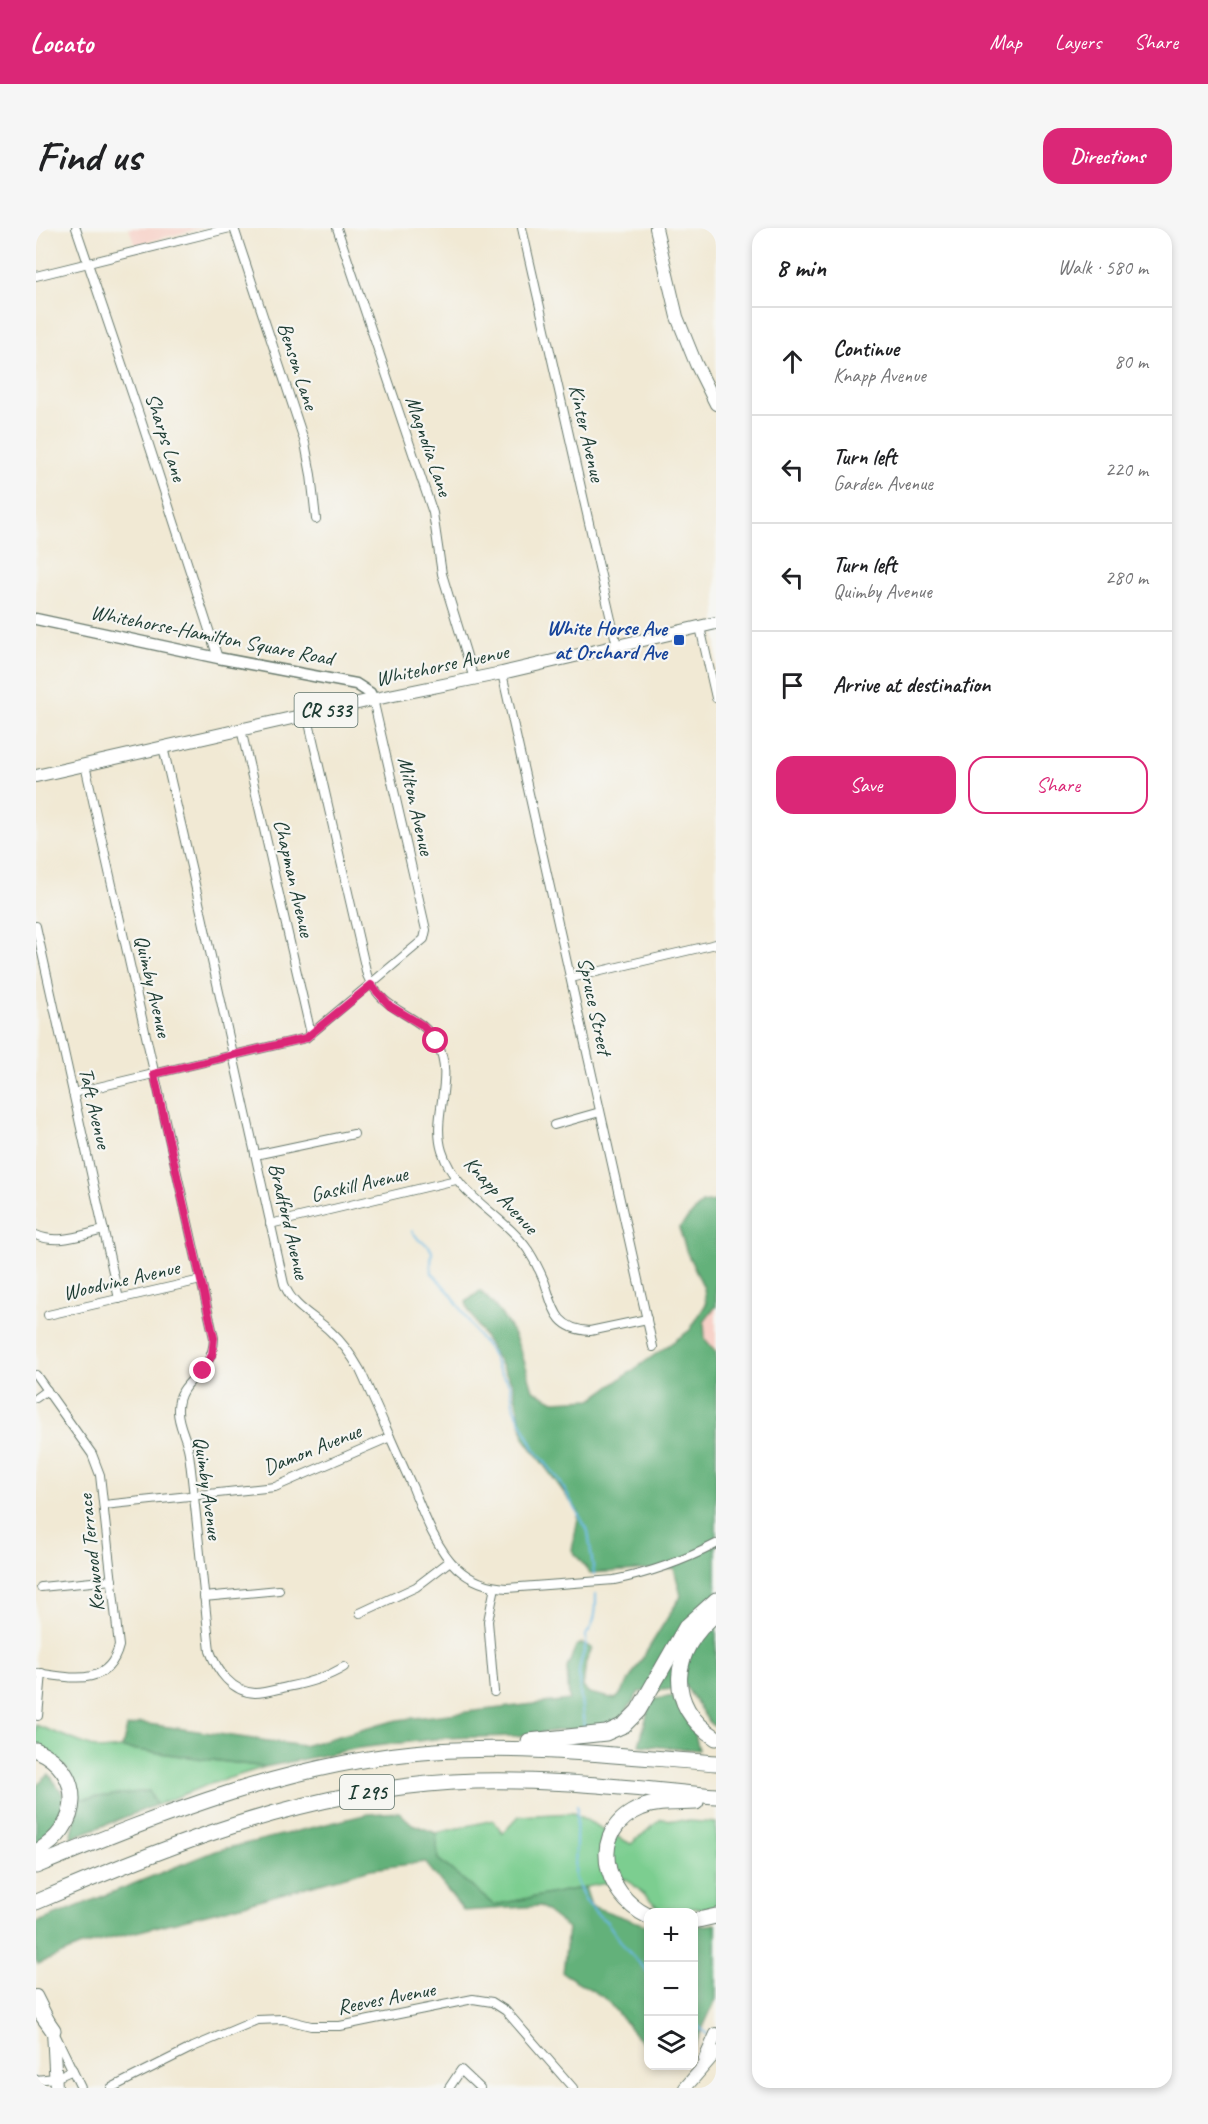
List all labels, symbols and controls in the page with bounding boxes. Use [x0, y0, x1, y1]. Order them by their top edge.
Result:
text: Locato [30, 25, 93, 60]
text: Map [989, 29, 1022, 55]
text: Layers [1055, 29, 1101, 55]
text: Share [1134, 29, 1178, 55]
button: Directions [1043, 128, 1172, 184]
text: Find us [36, 130, 141, 183]
text: 8 min [776, 251, 826, 284]
text: Walk · 580 m [1058, 255, 1148, 280]
street label: Benson Lane [272, 319, 325, 415]
text: Continue [833, 335, 899, 363]
icon: ahead [776, 345, 809, 378]
text: 80 m [1114, 349, 1148, 374]
text: Knapp Avenue [833, 363, 926, 388]
street label: Kinter Avenue [563, 382, 611, 485]
street label: Sharps Lane [140, 390, 193, 485]
street label: Magnolia Lane [400, 393, 459, 501]
text: Turn left [833, 443, 897, 471]
icon: left [776, 453, 809, 486]
text: 220 m [1105, 457, 1148, 482]
text: Garden Avenue [833, 471, 933, 496]
text: Turn left [833, 551, 897, 579]
icon: left [776, 561, 809, 594]
text: 280 m [1105, 565, 1148, 590]
text: Quimby Avenue [833, 579, 932, 604]
street label: Whitehorse-Hamilton Square Road [88, 599, 339, 672]
place label: White Horse Ave at Orchard Ave [547, 615, 669, 665]
marker: White Horse Ave at Orchard Ave [672, 633, 686, 647]
street label: Whitehorse Avenue [373, 638, 513, 692]
icon: arrive [776, 669, 809, 702]
text: Arrive at destination [833, 671, 990, 699]
road number: CR 533 [294, 693, 358, 727]
street label: Milton Avenue [392, 754, 440, 859]
button: Save [776, 756, 956, 814]
button: Share [968, 756, 1148, 814]
street label: Chapman Avenue [268, 817, 320, 940]
street label: Quimby Avenue [129, 933, 178, 1041]
street label: Spruce Street [572, 955, 619, 1060]
route start [422, 1027, 448, 1053]
street label: Taft Avenue [73, 1065, 117, 1153]
street label: Knapp Avenue [458, 1150, 545, 1241]
street label: Bradford Avenue [263, 1160, 315, 1283]
street label: Gaskill Avenue [308, 1160, 411, 1208]
street label: Woodvine Avenue [60, 1253, 184, 1306]
route end [189, 1357, 215, 1383]
street label: Damon Avenue [259, 1417, 366, 1480]
street label: Quimby Avenue [188, 1435, 228, 1542]
street label: Kenwood Terrace [72, 1492, 110, 1613]
road number: I 295 [340, 1775, 394, 1809]
map controls [644, 1908, 698, 2070]
button: + [644, 1908, 698, 1962]
button: − [644, 1962, 698, 2016]
street label: Reeves Avenue [335, 1976, 438, 2020]
button: layers [644, 2016, 698, 2070]

